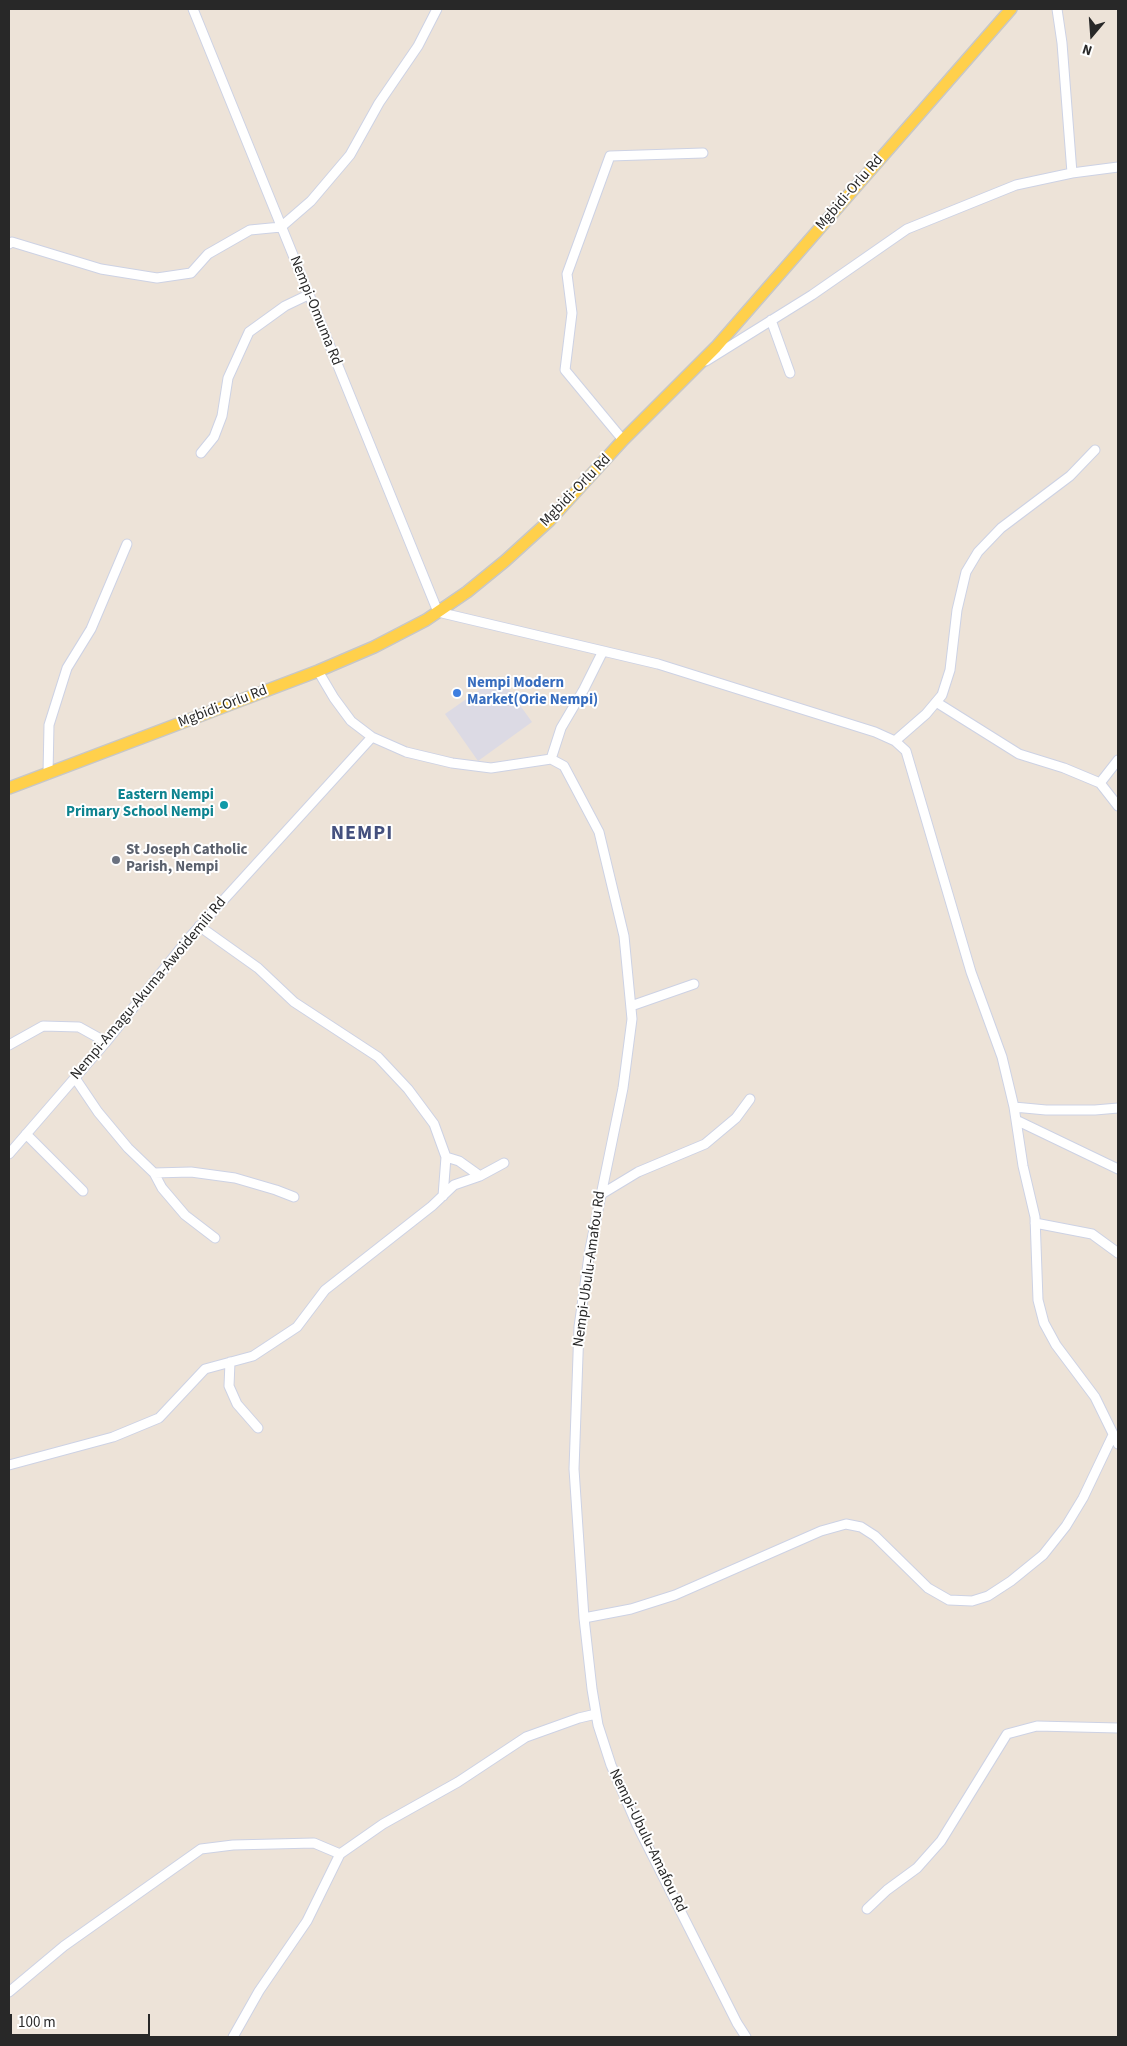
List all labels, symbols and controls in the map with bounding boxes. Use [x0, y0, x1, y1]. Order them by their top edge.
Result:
north arrow [1067, 10, 1117, 60]
text: N [1080, 38, 1095, 60]
street label: Mgbidi-Orlu Rd [812, 152, 888, 234]
street label: Nempi-Omuma Rd [285, 254, 345, 368]
street label: Mgbidi-Orlu Rd [537, 451, 615, 531]
place label: Nempi Modern Market(Orie Nempi) [467, 675, 598, 710]
street label: Mgbidi-Orlu Rd [176, 682, 270, 732]
marker: Nempi Modern Market(Orie Nempi) [451, 687, 463, 699]
place label: Eastern Nempi Primary School Nempi [66, 787, 214, 822]
marker: Eastern Nempi Primary School Nempi [218, 799, 230, 811]
district label: NEMPI [330, 823, 394, 847]
place label: St Joseph Catholic Parish, Nempi [126, 842, 248, 877]
marker: St Joseph Catholic Parish, Nempi [110, 854, 122, 866]
street label: Nempi-Amagu-Akuma-Awoidemili Rd [67, 894, 231, 1084]
street label: Nempi-Ubulu-Amafou Rd [570, 1190, 610, 1348]
street label: Nempi-Ubulu-Amafou Rd [604, 1766, 690, 1916]
scale bar [12, 2004, 152, 2036]
text: 100 m [18, 2012, 56, 2033]

